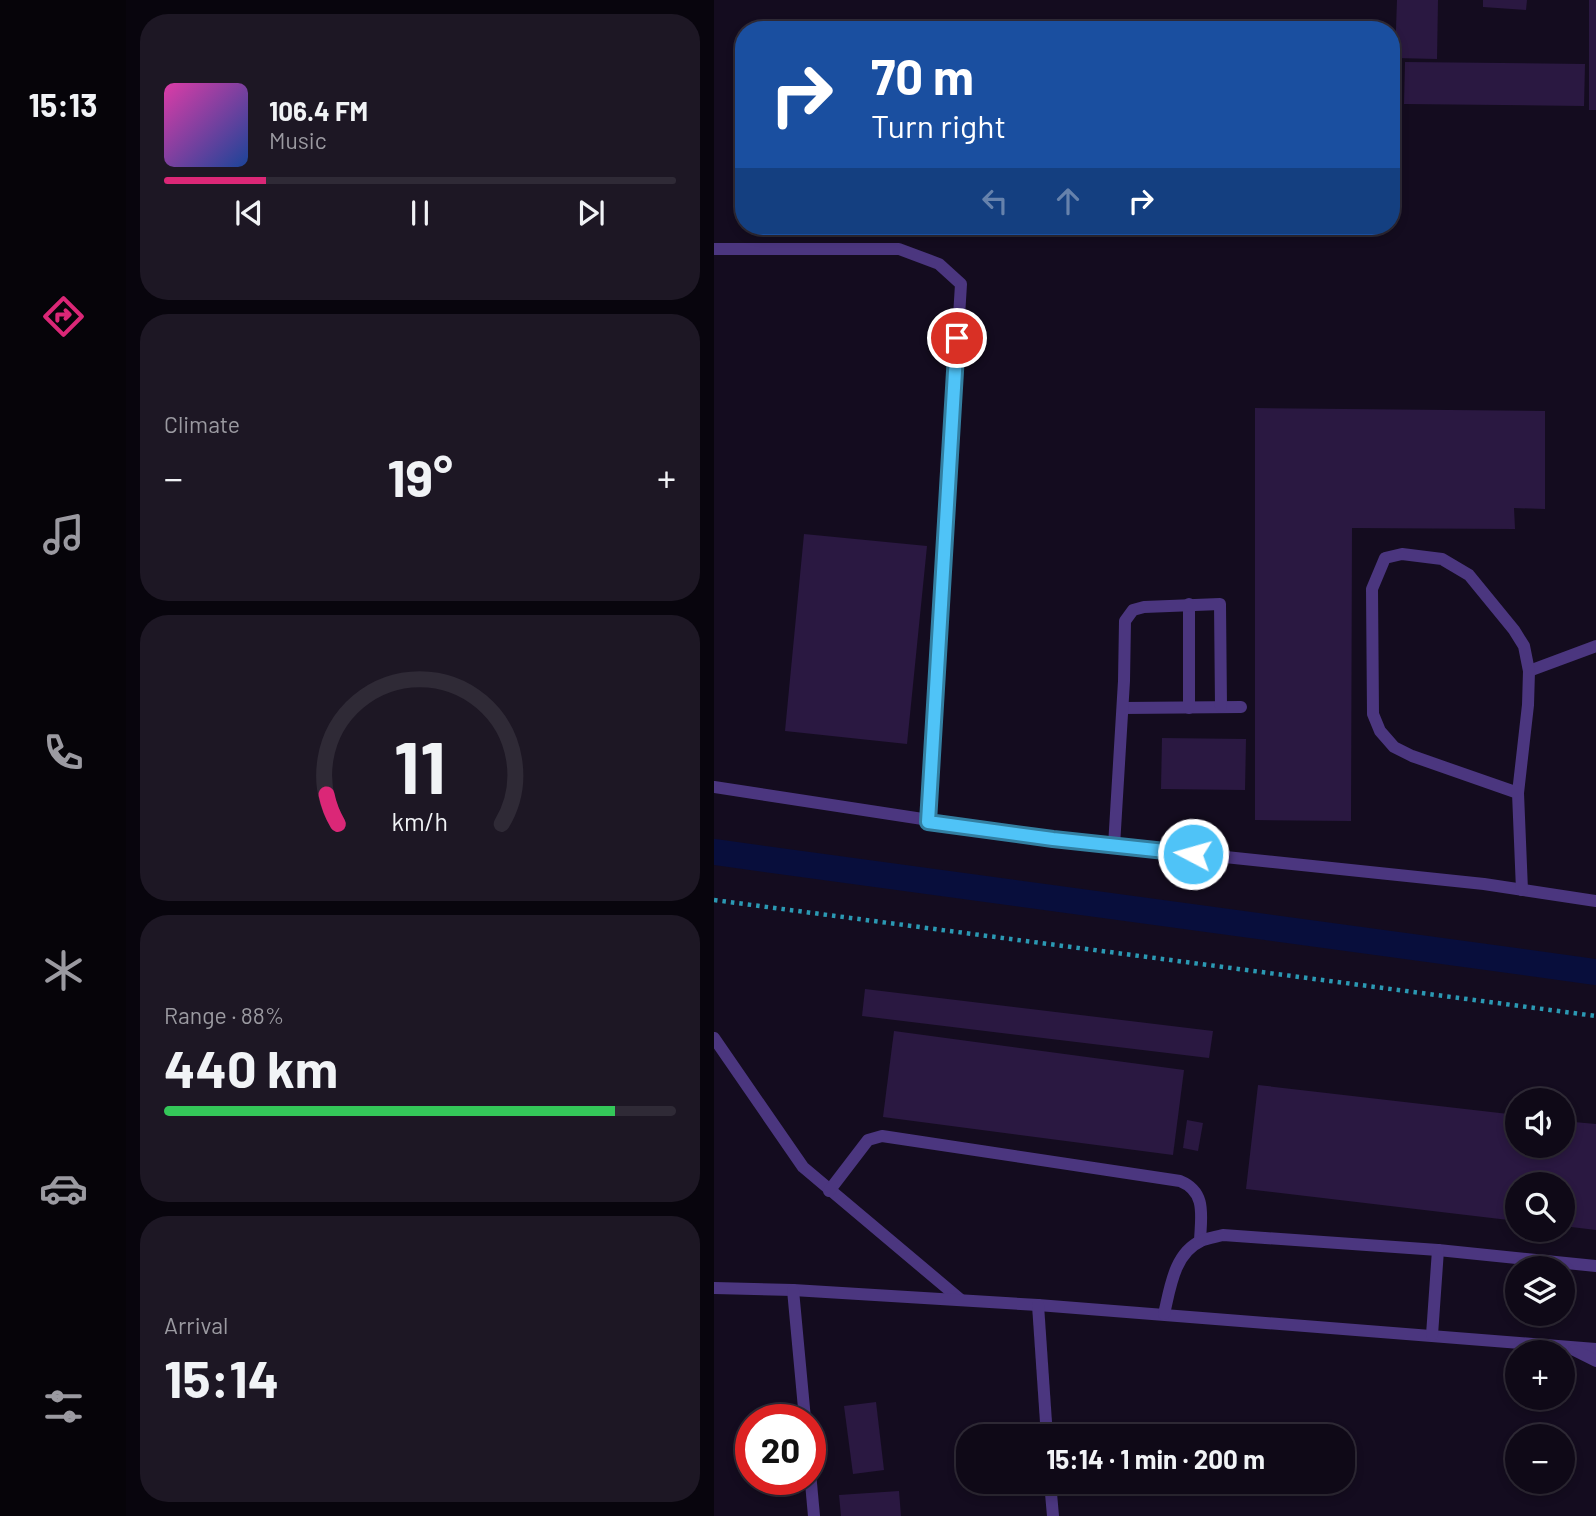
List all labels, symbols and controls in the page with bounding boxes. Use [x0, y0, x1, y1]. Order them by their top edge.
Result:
text: 70 m [871, 46, 974, 105]
icon: right [756, 49, 847, 140]
text: 15:13 [29, 85, 97, 123]
text: 106.4 FM [269, 95, 368, 126]
text: Turn right [871, 106, 1006, 144]
text: Music [269, 126, 327, 154]
icon: left [976, 182, 1014, 220]
icon: ahead [1049, 182, 1087, 220]
icon: right [1122, 182, 1160, 220]
icon: previous [230, 194, 268, 232]
icon: pause [401, 194, 439, 232]
icon: next [572, 194, 610, 232]
icon: directions [39, 292, 88, 341]
pin [927, 308, 987, 368]
icon: arrive [938, 319, 976, 357]
text: Climate [164, 410, 240, 438]
text: 19° [387, 445, 453, 507]
text: − [164, 454, 183, 500]
text: + [657, 454, 676, 500]
icon: music [39, 510, 88, 559]
text: 11 [394, 721, 446, 809]
icon: phone [39, 728, 88, 777]
text: km/h [392, 806, 448, 836]
position arrow [1156, 817, 1230, 891]
icon: climate [39, 946, 88, 995]
text: Range · 88% [164, 1001, 284, 1029]
text: 440 km [164, 1036, 338, 1098]
map controls [1505, 1088, 1575, 1494]
button: sound [1505, 1088, 1575, 1158]
icon: car [39, 1164, 88, 1213]
button: search [1505, 1172, 1575, 1242]
button: layers [1505, 1256, 1575, 1326]
text: Arrival [164, 1311, 228, 1339]
button: + [1505, 1340, 1575, 1410]
text: 15:14 [164, 1346, 279, 1408]
icon: filters [39, 1382, 88, 1431]
speed limit sign: 20 [735, 1404, 826, 1495]
button: − [1505, 1424, 1575, 1494]
text: 15:14 · 1 min · 200 m [1046, 1443, 1265, 1474]

